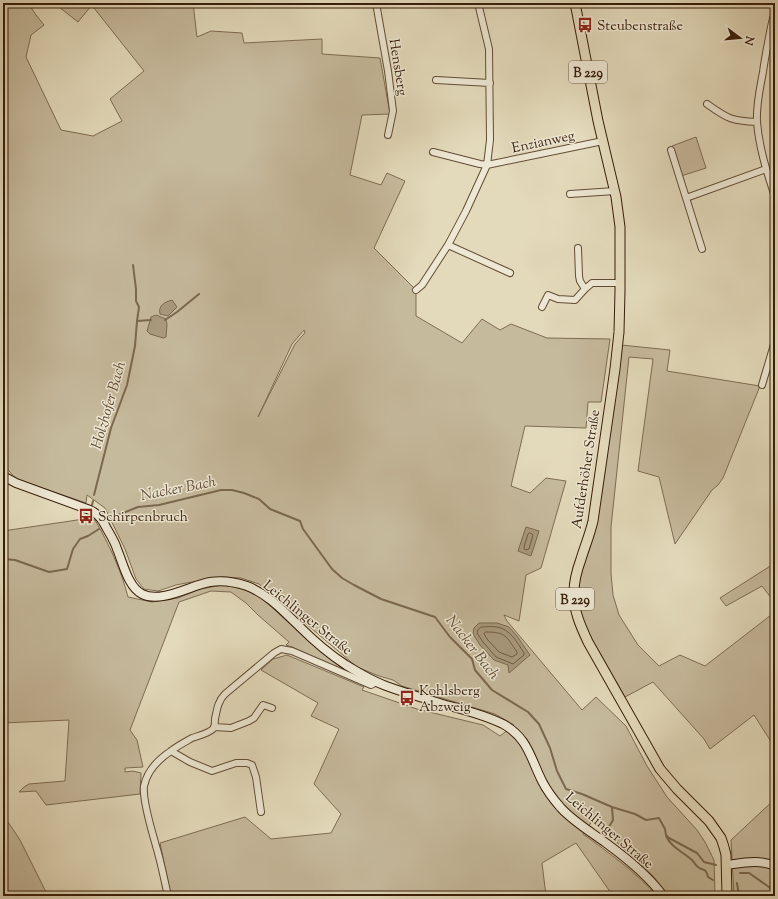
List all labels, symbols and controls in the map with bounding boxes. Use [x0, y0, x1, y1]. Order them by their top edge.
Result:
bus stop icon: Steubenstraße [576, 16, 594, 34]
place label: Steubenstraße [597, 17, 683, 37]
north arrow [720, 18, 760, 58]
text: N [740, 33, 758, 47]
street label: Hensberg [383, 37, 411, 97]
road number: B 229 [569, 61, 607, 83]
street label: Enzianweg [510, 127, 577, 159]
water label: Holzhofer Bach [87, 358, 132, 452]
street label: Aufderhöher Straße [568, 408, 606, 530]
water label: Nacker Bach [139, 472, 218, 507]
bus stop icon: Schirpenbruch [77, 507, 95, 525]
place label: Schirpenbruch [98, 508, 188, 528]
street label: Leichlinger Straße [258, 576, 356, 661]
road number: B 229 [556, 588, 594, 610]
water label: Nacker Bach [440, 611, 504, 685]
place label: Kohlsberg Abzweig [419, 682, 480, 718]
bus stop icon: Kohlsberg Abzweig [398, 689, 416, 707]
street label: Leichlinger Straße [560, 789, 657, 874]

